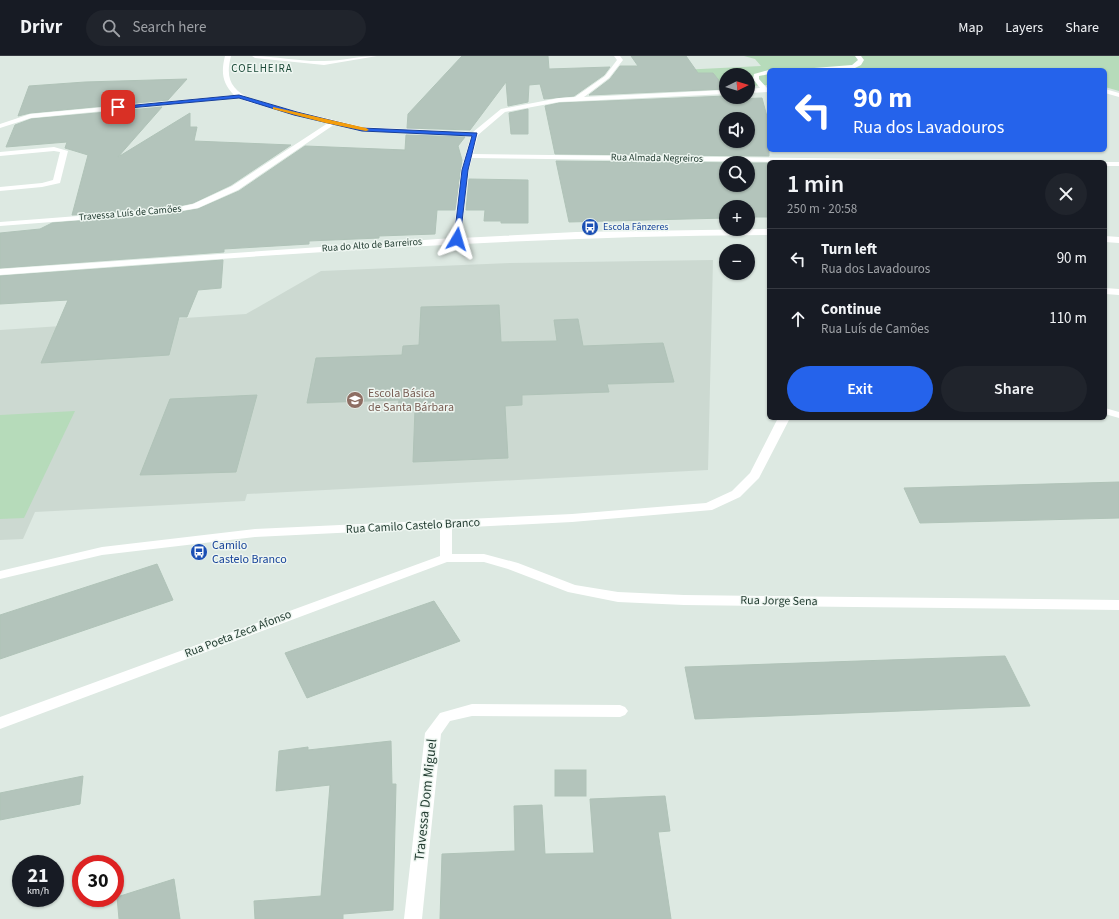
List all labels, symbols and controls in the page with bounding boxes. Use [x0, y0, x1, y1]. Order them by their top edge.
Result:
search box [86, 10, 366, 46]
text: Drivr [20, 14, 62, 41]
icon: search [100, 17, 122, 39]
text: Search here [132, 17, 206, 38]
text: Map [958, 18, 983, 38]
text: Layers [1005, 18, 1043, 38]
text: Share [1065, 18, 1099, 38]
district label: COELHEIRA [231, 61, 293, 76]
north arrow [719, 68, 755, 104]
map controls [719, 68, 755, 280]
text: 90 m [853, 78, 912, 118]
icon: left [787, 84, 839, 136]
pin [101, 90, 135, 124]
icon: arrive [107, 96, 129, 118]
button: sound [719, 112, 755, 148]
text: Rua dos Lavadouros [853, 115, 1004, 140]
street label: Rua Almada Negreiros [611, 150, 703, 166]
button: search [719, 156, 755, 192]
text: 1 min [787, 167, 844, 202]
button: close [1045, 173, 1087, 215]
button: + [719, 200, 755, 236]
text: 250 m · 20:58 [787, 200, 857, 218]
street label: Travessa Luís de Camões [78, 202, 182, 224]
bus stop icon: Escola Fânzeres [580, 217, 600, 237]
position arrow [436, 218, 478, 260]
place label: Escola Fânzeres [603, 220, 669, 234]
street label: Rua do Alto de Barreiros [321, 235, 423, 255]
text: Turn left [821, 239, 877, 260]
button: − [719, 244, 755, 280]
icon: left [787, 248, 809, 270]
text: 90 m [1057, 248, 1087, 269]
text: Rua dos Lavadouros [821, 260, 930, 278]
text: Continue [821, 299, 881, 320]
icon: ahead [787, 308, 809, 330]
text: 110 m [1049, 308, 1087, 329]
text: Rua Luís de Camões [821, 320, 929, 338]
button: Exit [787, 366, 933, 412]
button: Share [941, 366, 1087, 412]
place label: Escola Básica de Santa Bárbara [368, 385, 454, 416]
school or university icon: Escola Básica de Santa Bárbara [345, 390, 365, 410]
street label: Rua Camilo Castelo Branco [345, 514, 481, 538]
place label: Camilo Castelo Branco [212, 537, 287, 568]
bus stop icon: Camilo Castelo Branco [189, 542, 209, 562]
street label: Rua Jorge Sena [740, 592, 818, 610]
street label: Rua Poeta Zeca Afonso [182, 606, 294, 662]
street label: Travessa Dom Miguel [410, 737, 442, 862]
speed limit sign: 30 [72, 855, 124, 907]
text: 21 [27, 862, 49, 890]
text: km/h [27, 884, 49, 898]

